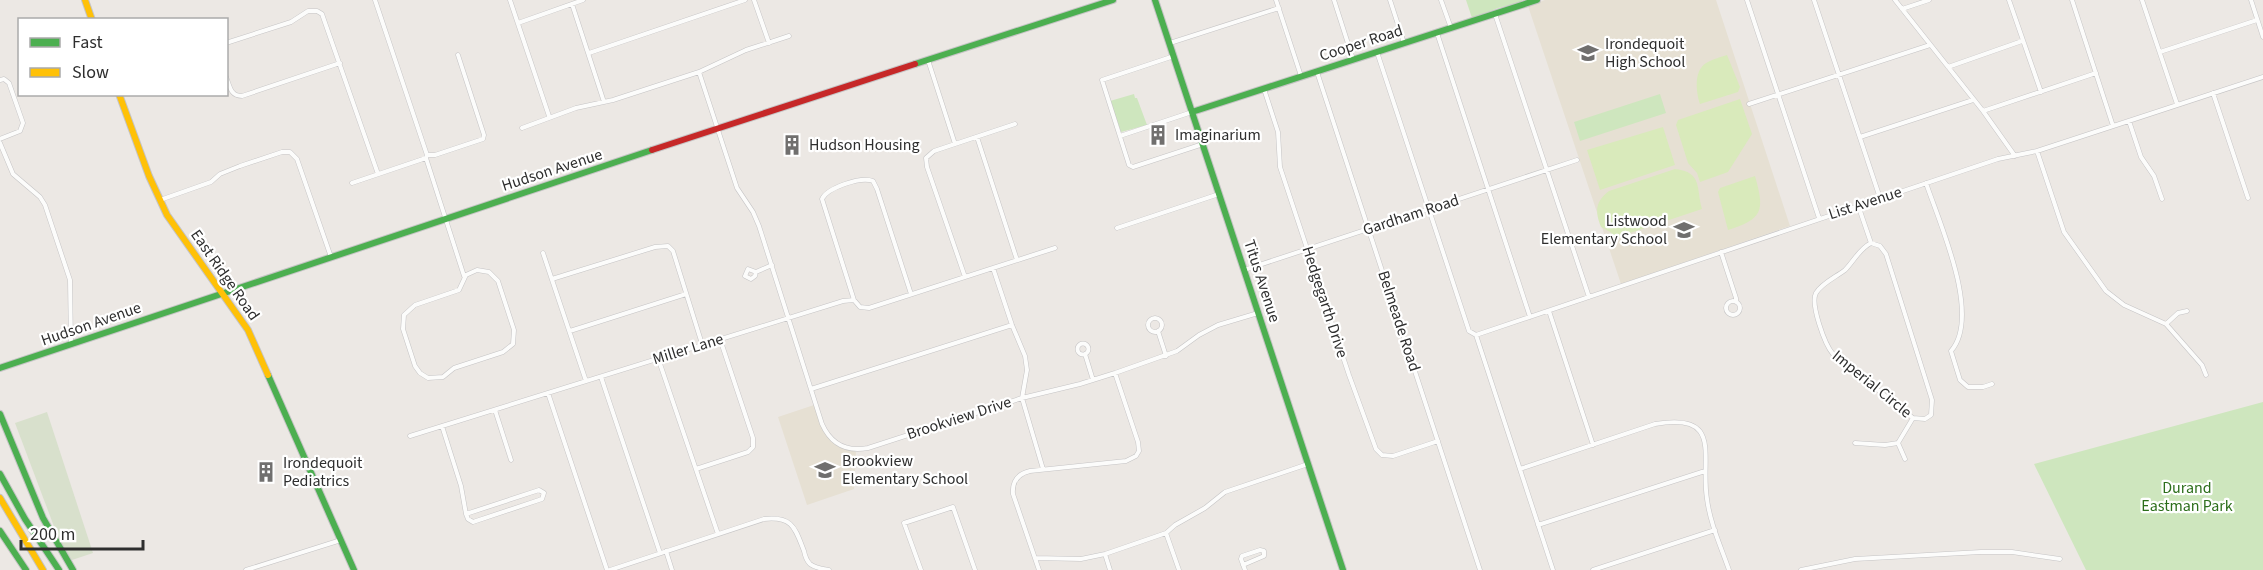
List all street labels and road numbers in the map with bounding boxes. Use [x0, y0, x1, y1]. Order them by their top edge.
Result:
street label: Cooper Road [1317, 19, 1405, 67]
street label: Hudson Avenue [499, 143, 605, 197]
street label: List Avenue [1825, 181, 1905, 225]
street label: Gardham Road [1360, 189, 1462, 241]
street label: East Ridge Road [185, 225, 265, 325]
street label: Titus Avenue [1238, 237, 1286, 325]
street label: Hedgegarth Drive [1297, 243, 1353, 361]
street label: Belmeade Road [1372, 268, 1426, 374]
street label: Hudson Avenue [38, 297, 144, 351]
street label: Miller Lane [650, 328, 726, 370]
street label: Imperial Circle [1827, 345, 1917, 423]
street label: Brookview Drive [904, 391, 1014, 445]

